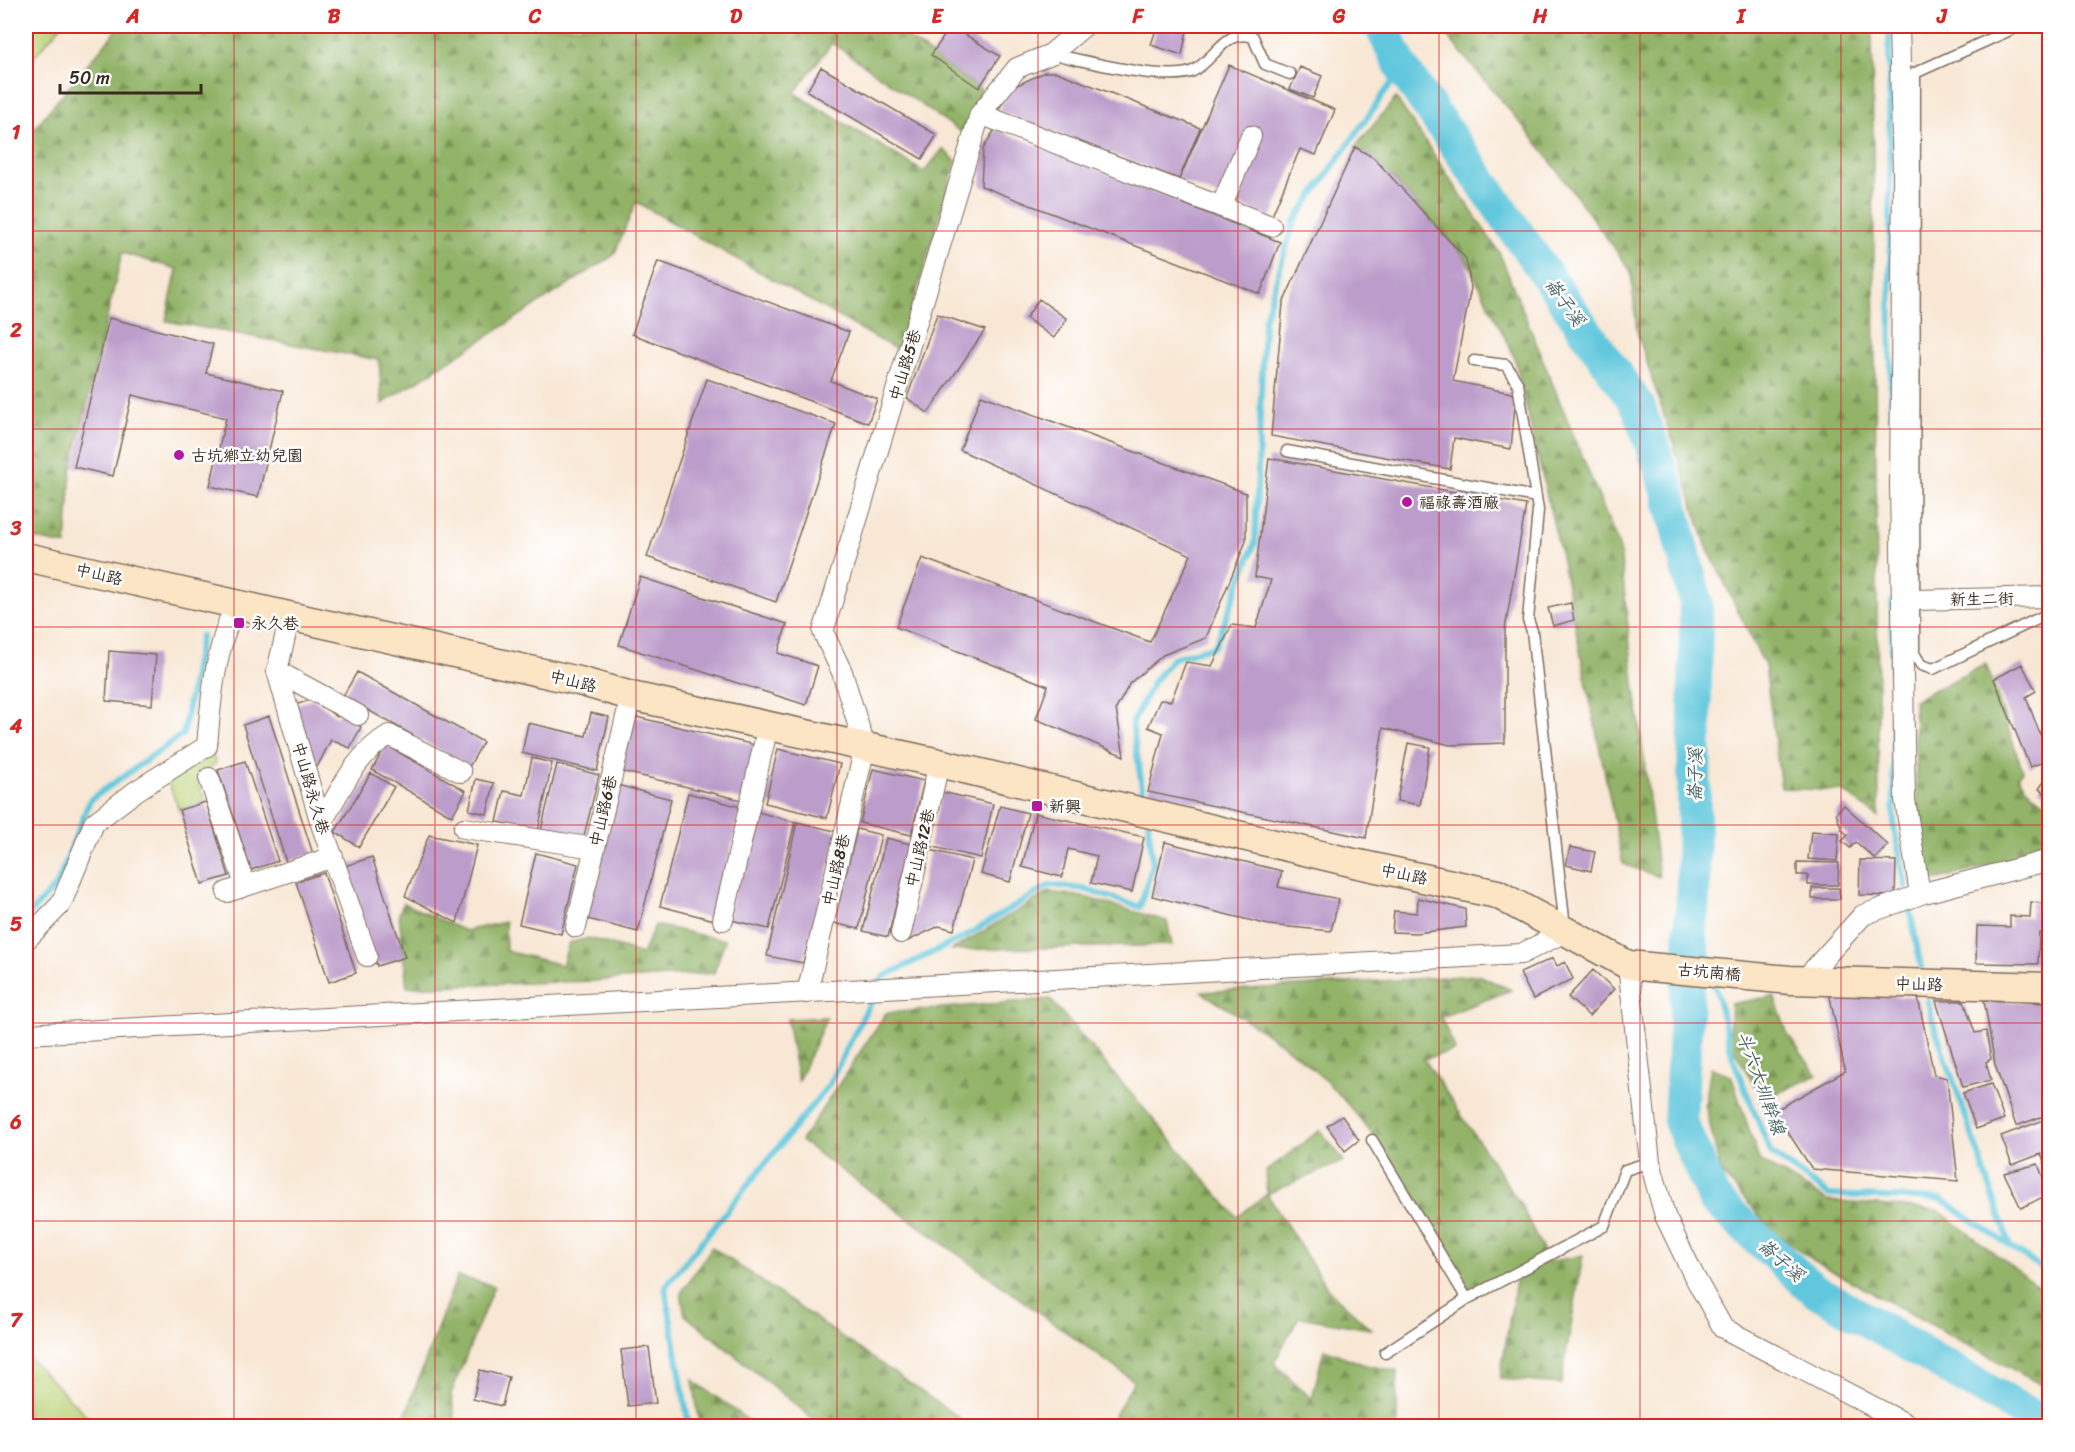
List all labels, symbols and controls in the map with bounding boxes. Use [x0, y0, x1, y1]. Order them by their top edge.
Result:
text: A [125, 0, 140, 34]
text: B [328, 0, 341, 34]
text: C [528, 0, 542, 34]
text: D [730, 0, 743, 34]
text: E [931, 0, 944, 34]
text: F [1132, 0, 1145, 34]
text: G [1332, 0, 1346, 34]
text: H [1532, 0, 1548, 34]
text: I [1736, 0, 1747, 34]
text: J [1936, 0, 1948, 34]
scale bar [60, 57, 201, 95]
text: 50 m [69, 62, 110, 94]
text: 1 [12, 115, 21, 150]
water label: 崙子溪 [1536, 271, 1594, 334]
text: 2 [9, 313, 22, 348]
street label: 中山路5巷 [880, 325, 930, 405]
place label: 古坑鄉立幼兒園 [191, 441, 303, 470]
marker: 古坑鄉立幼兒園 [172, 448, 186, 462]
place label: 福祿壽酒廠 [1419, 488, 1499, 517]
marker: 福祿壽酒廠 [1400, 495, 1414, 509]
text: 3 [10, 511, 22, 546]
street label: 中山路 [72, 554, 126, 594]
street label: 新生二街 [1950, 584, 2014, 614]
place label: 永久巷 [251, 609, 299, 638]
marker: 永久巷 [232, 616, 246, 630]
street label: 中山路 [546, 661, 600, 701]
text: 4 [9, 709, 23, 744]
street label: 中山路永久巷 [284, 738, 338, 838]
water label: 崙子溪 [1679, 747, 1711, 802]
street label: 中山路6巷 [581, 772, 625, 850]
place label: 新興 [1049, 792, 1081, 821]
marker: 新興 [1030, 799, 1044, 813]
street label: 中山路12巷 [897, 806, 943, 890]
street label: 中山路8巷 [814, 831, 858, 909]
street label: 中山路 [1378, 855, 1430, 893]
text: 5 [10, 907, 22, 942]
street label: 古坑南橋 [1676, 955, 1742, 989]
street label: 中山路 [1895, 969, 1943, 999]
water label: 斗六大圳幹線 [1727, 1027, 1795, 1140]
text: 6 [9, 1105, 22, 1140]
water label: 崙子溪 [1750, 1230, 1813, 1291]
text: 7 [10, 1303, 23, 1338]

